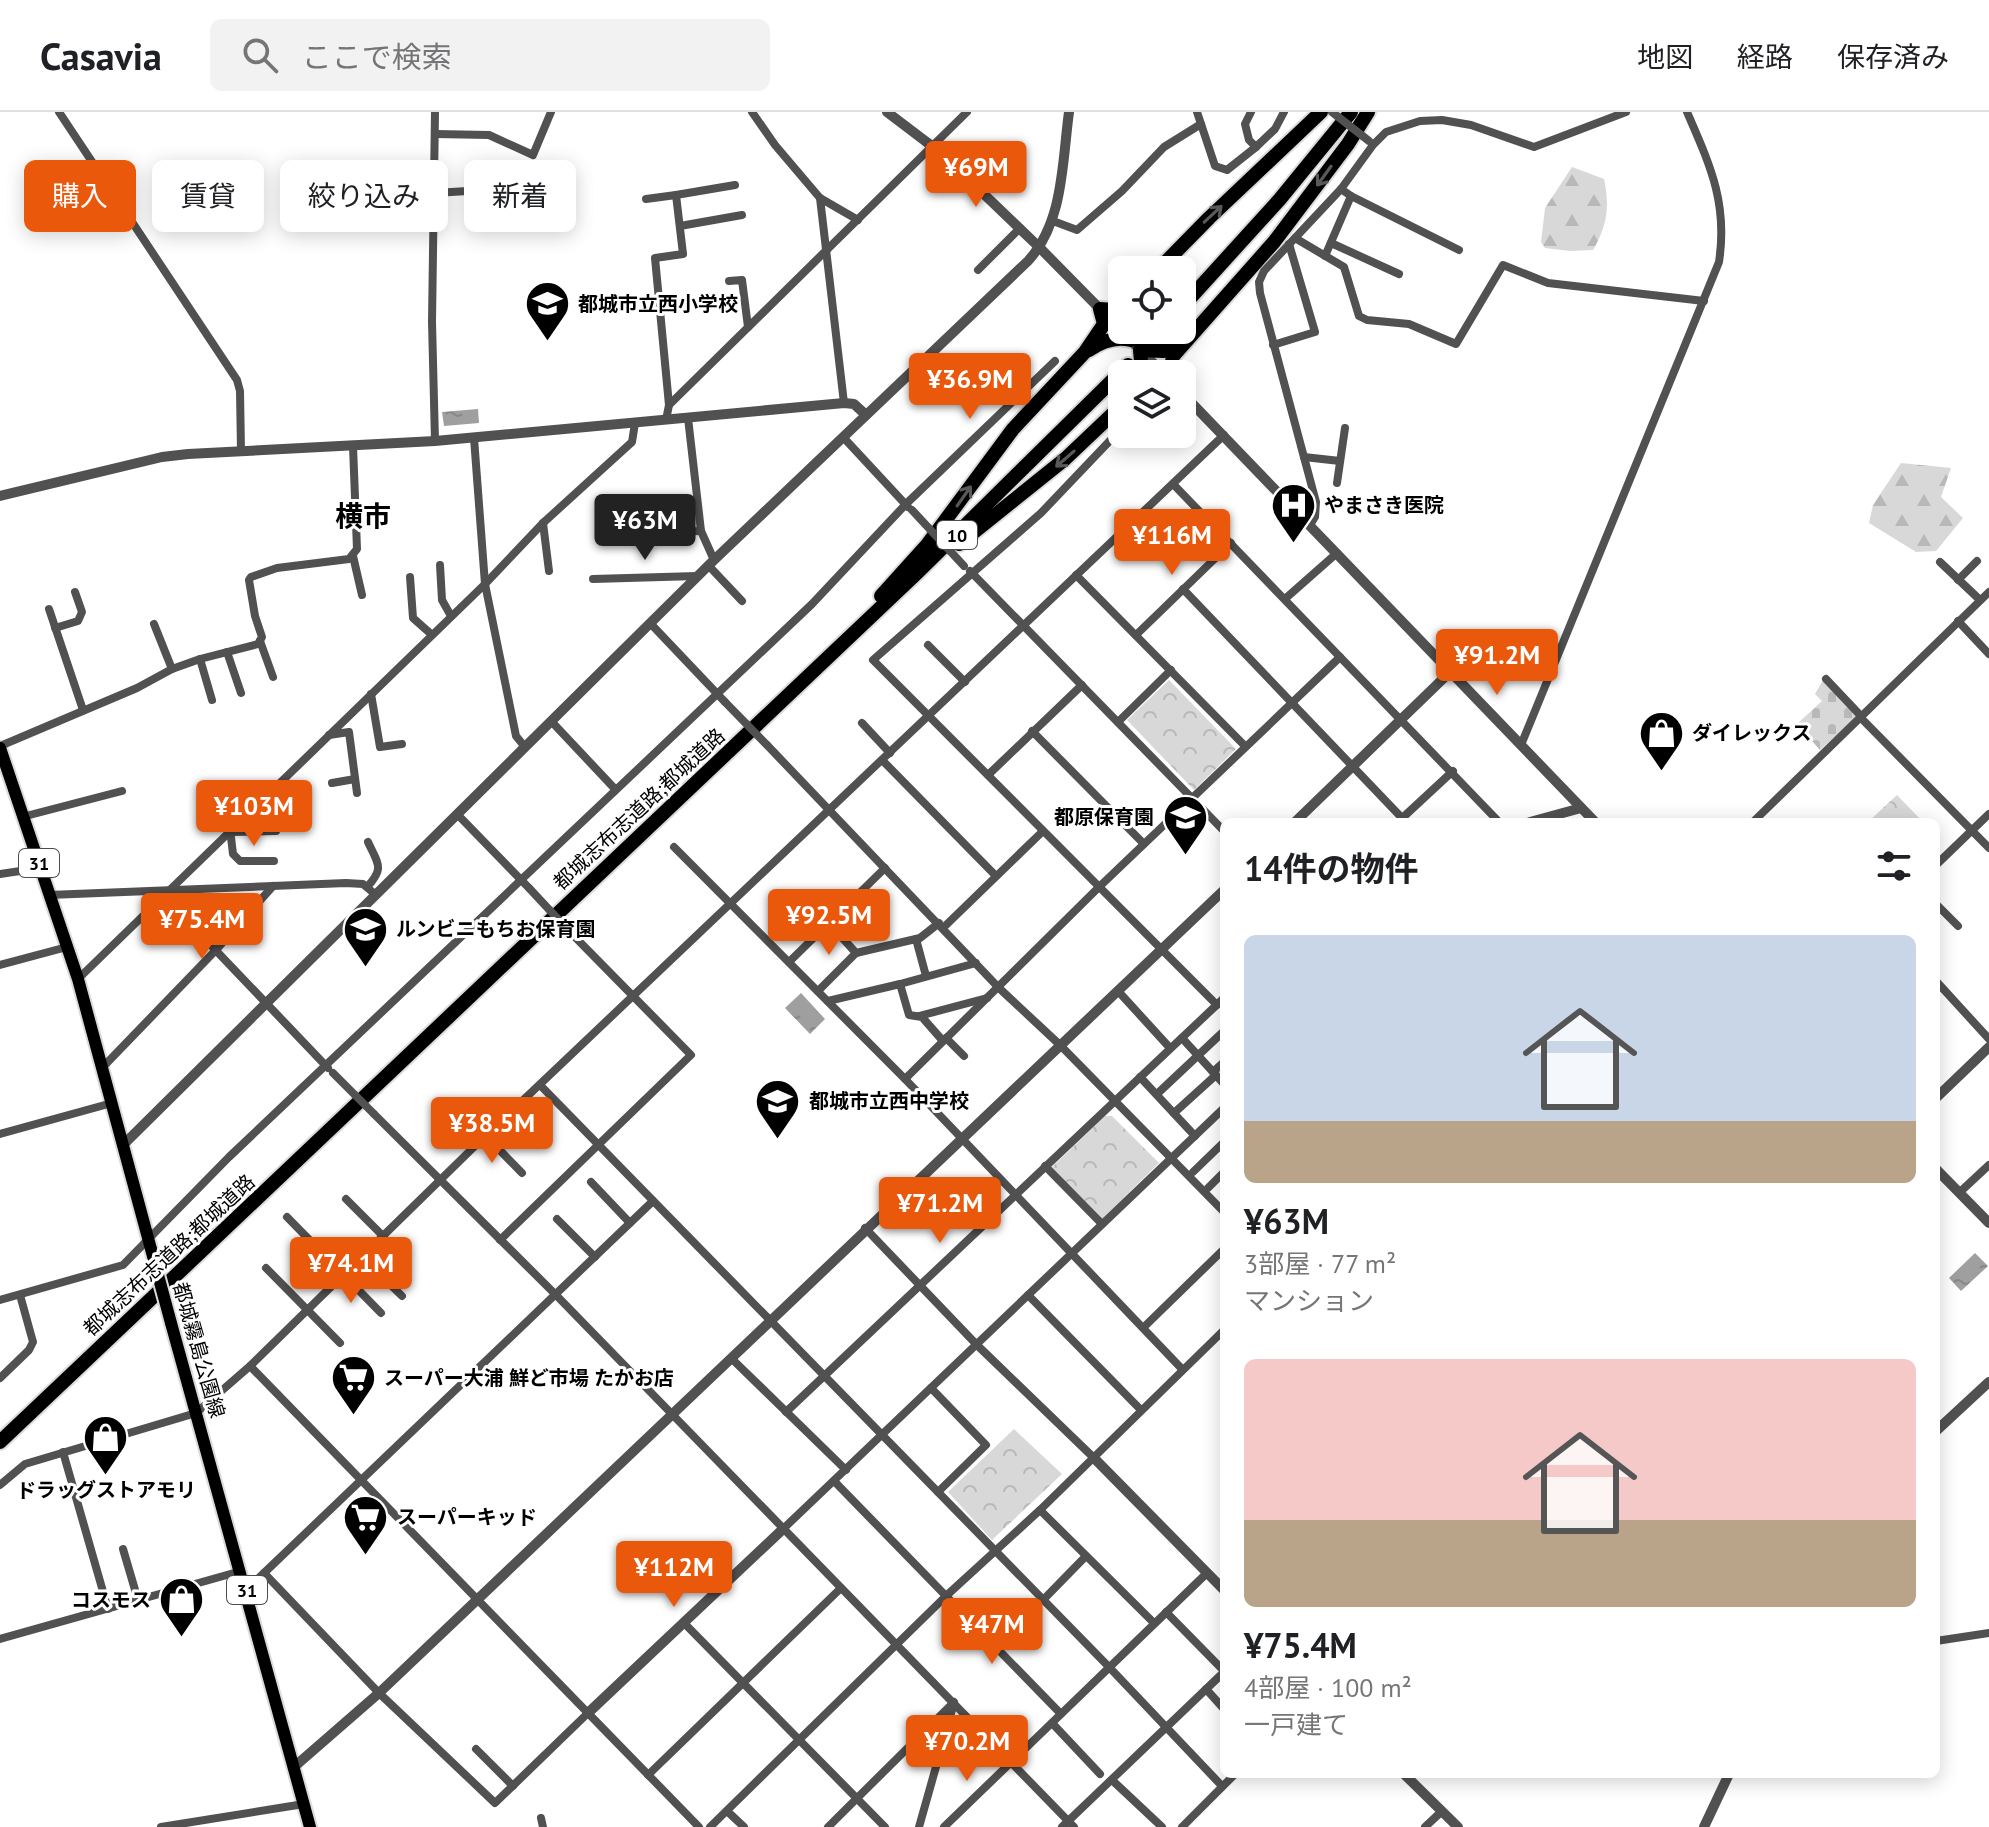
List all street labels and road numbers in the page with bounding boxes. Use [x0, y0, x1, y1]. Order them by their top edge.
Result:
road number: 10 [937, 521, 977, 549]
street label: 都城志布志道路;都城道路 [548, 723, 730, 895]
road number: 31 [19, 849, 59, 877]
street label: 都城志布志道路;都城道路 [78, 1169, 260, 1341]
street label: 都城霧島公園線 [167, 1279, 231, 1421]
road number: 31 [227, 1576, 267, 1604]

